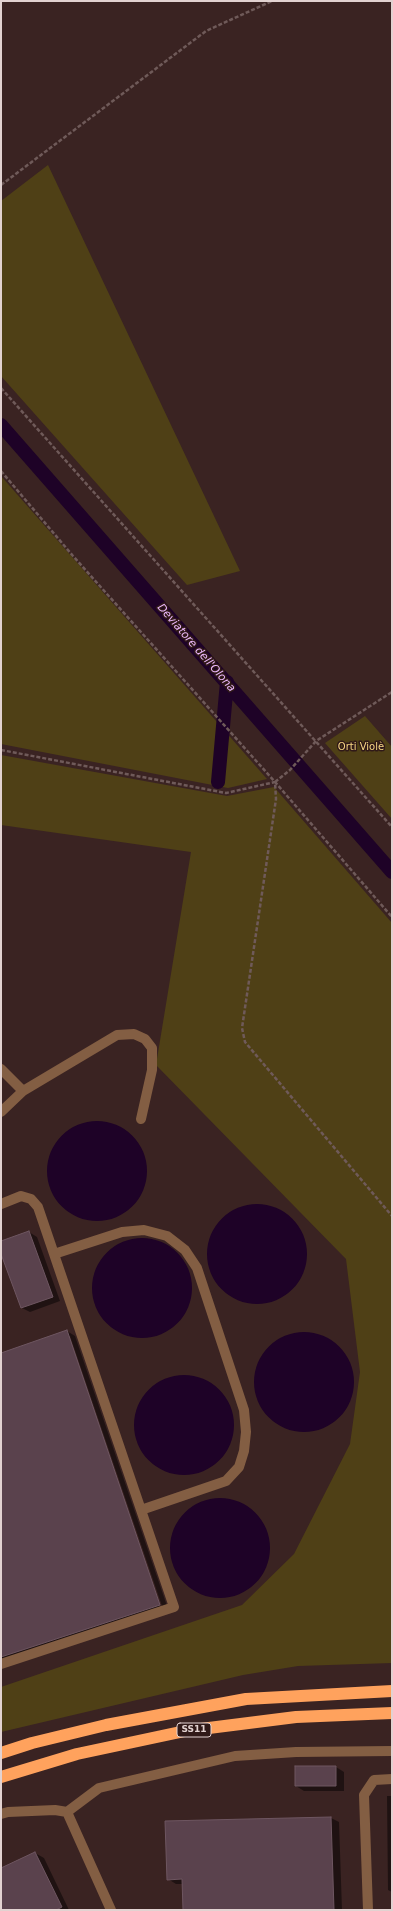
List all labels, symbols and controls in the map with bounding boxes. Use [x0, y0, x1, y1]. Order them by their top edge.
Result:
water label: Deviatore dell'Olona [154, 601, 238, 695]
park label: Orti Violè [338, 741, 384, 753]
road number: SS11 [177, 1723, 211, 1737]

